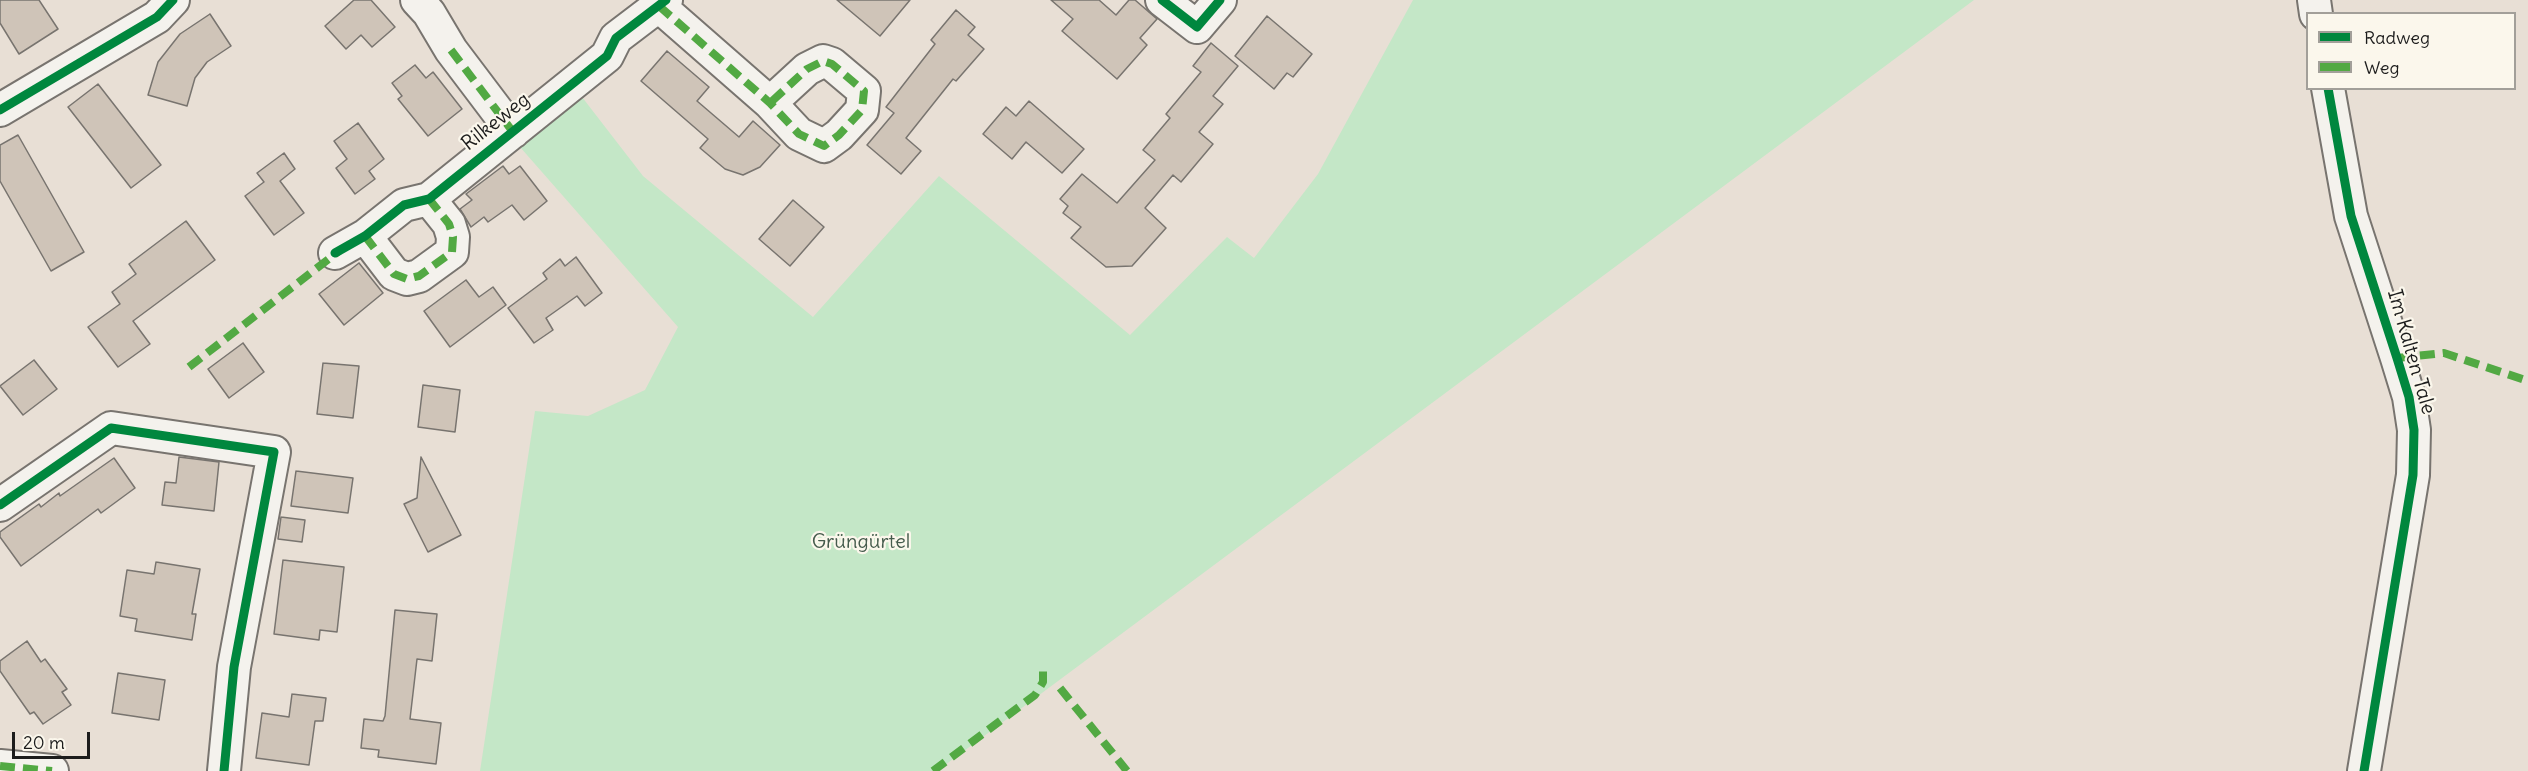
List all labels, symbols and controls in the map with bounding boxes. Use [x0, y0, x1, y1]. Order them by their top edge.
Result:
legend [2306, 12, 2516, 90]
text: Radweg [2364, 26, 2430, 49]
text: Weg [2364, 56, 2399, 79]
street label: Rilkeweg [457, 88, 535, 156]
street label: Im Kalten Tale [2382, 287, 2440, 417]
park label: Grüngürtel [812, 530, 910, 554]
scale bar [15, 720, 93, 758]
text: 20 m [23, 731, 65, 754]

